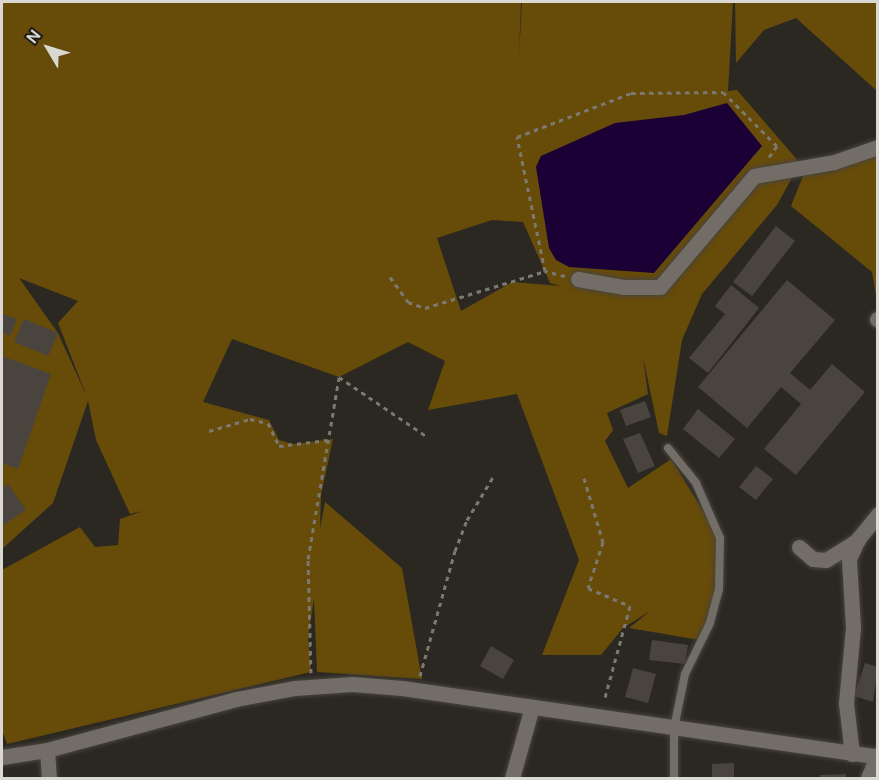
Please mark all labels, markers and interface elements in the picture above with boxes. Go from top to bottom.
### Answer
north arrow [18,18,78,78]
text: N [22,26,45,48]

